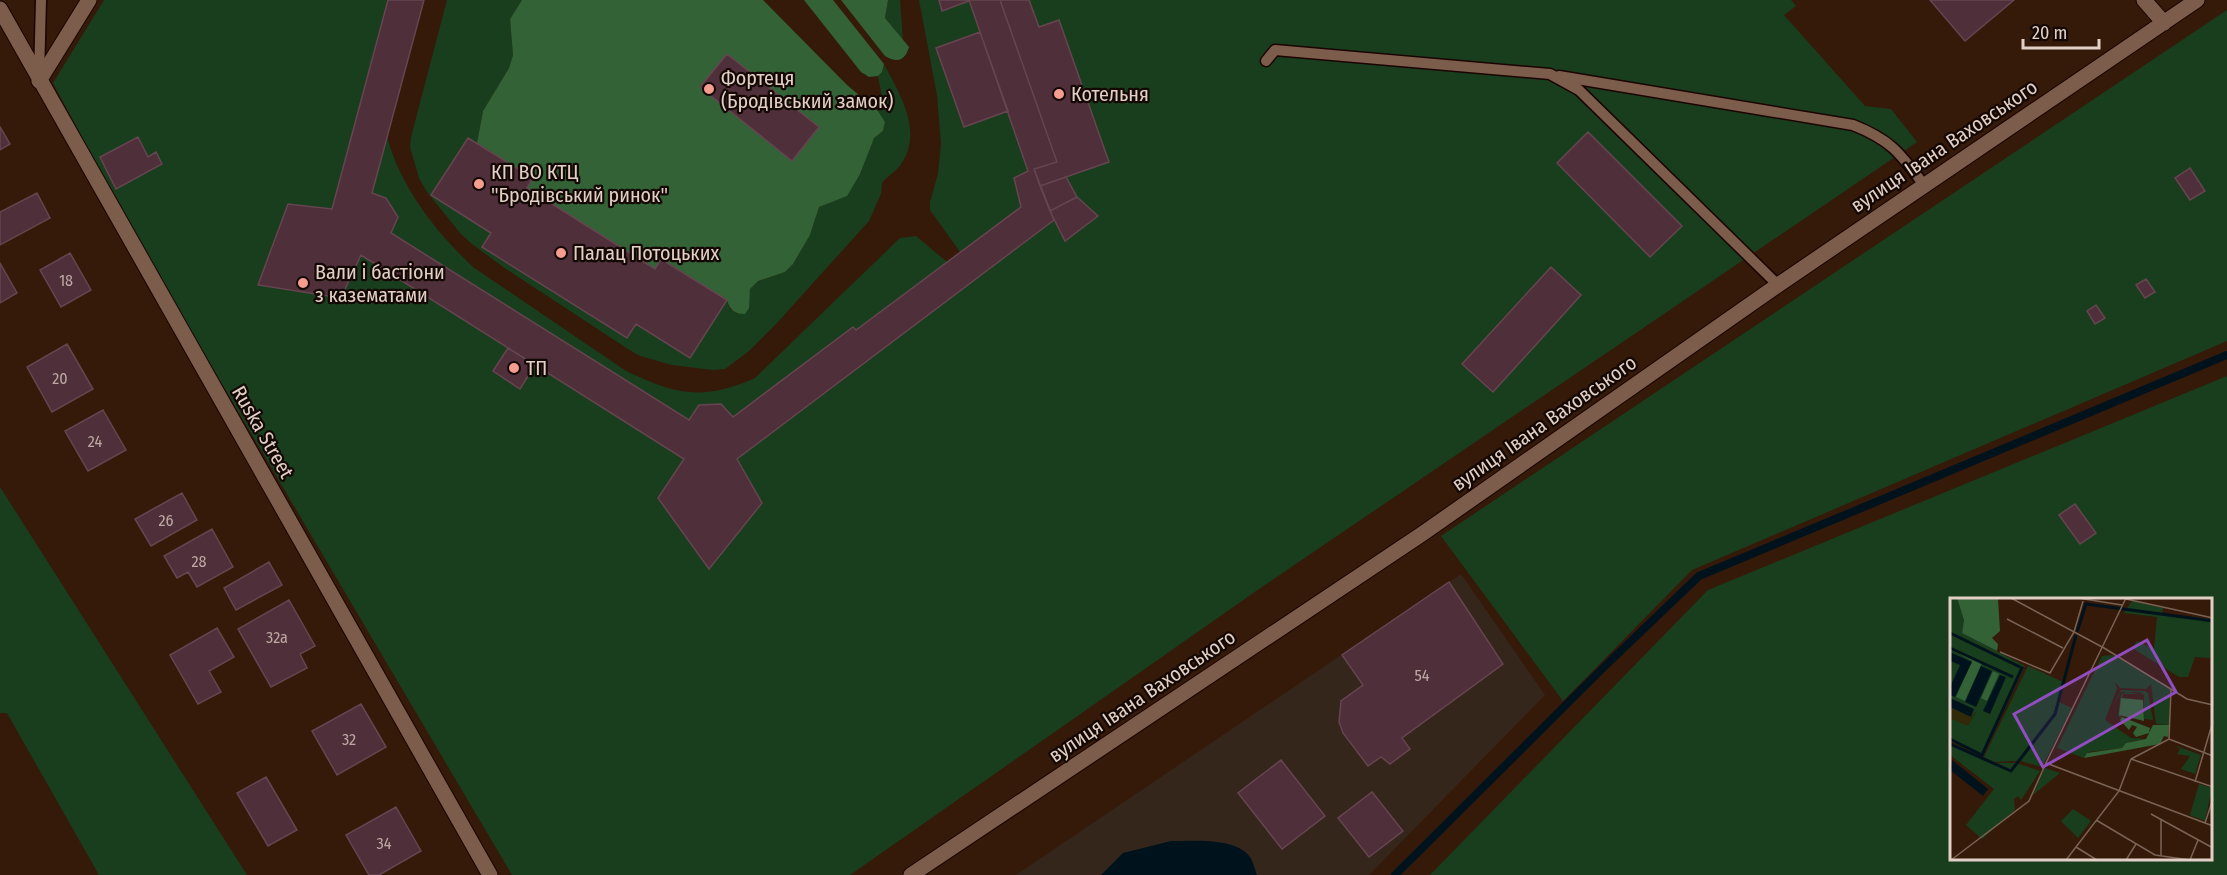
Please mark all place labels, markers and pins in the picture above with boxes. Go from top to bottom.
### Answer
place label: Фортеця (Бродівський замок) [721,66,893,113]
marker: Фортеця (Бродівський замок) [702,82,716,96]
place label: Котельня [1071,82,1149,106]
marker: Котельня [1052,87,1066,101]
place label: КП ВО КТЦ "Бродівський ринок" [491,160,668,207]
marker: КП ВО КТЦ "Бродівський ринок" [472,177,486,191]
place label: Палац Потоцьких [573,241,719,265]
marker: Палац Потоцьких [554,246,568,260]
place label: Вали і бастіони з казематами [315,260,445,307]
marker: Вали і бастіони з казематами [296,276,310,290]
place label: ТП [526,356,547,380]
marker: ТП [507,361,521,375]

